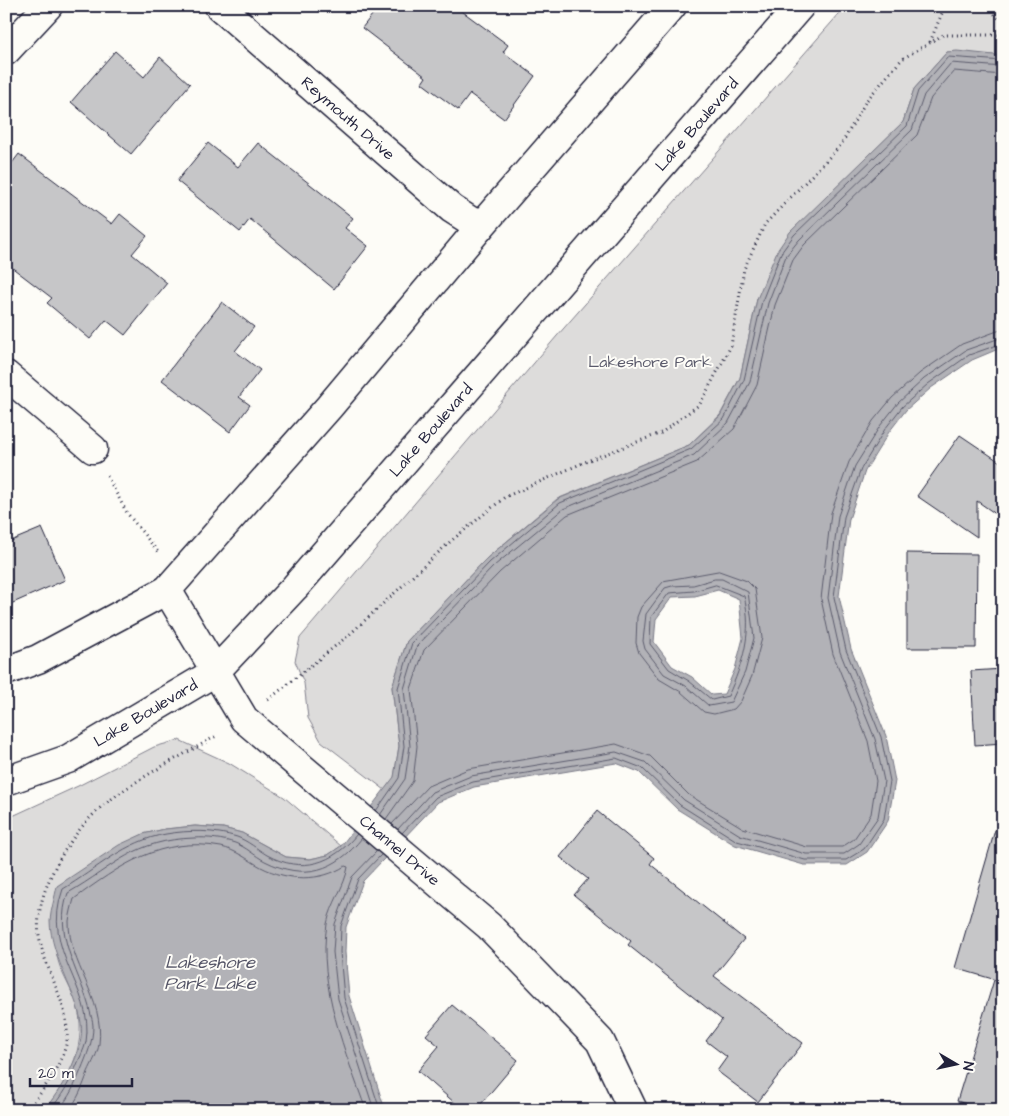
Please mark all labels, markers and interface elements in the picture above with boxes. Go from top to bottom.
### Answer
street label: Reymouth Drive [296,71,400,166]
street label: Lake Boulevard [650,73,744,176]
park label: Lakeshore Park [588,351,712,373]
street label: Lake Boulevard [384,379,478,482]
street label: Lake Boulevard [90,674,202,752]
street label: Channel Drive [355,810,445,891]
water label: Lakeshore Park Lake [164,950,257,996]
north arrow [932,1038,982,1088]
scale bar [30,1056,132,1088]
text: N [957,1060,978,1072]
text: 20 m [38,1063,74,1084]

